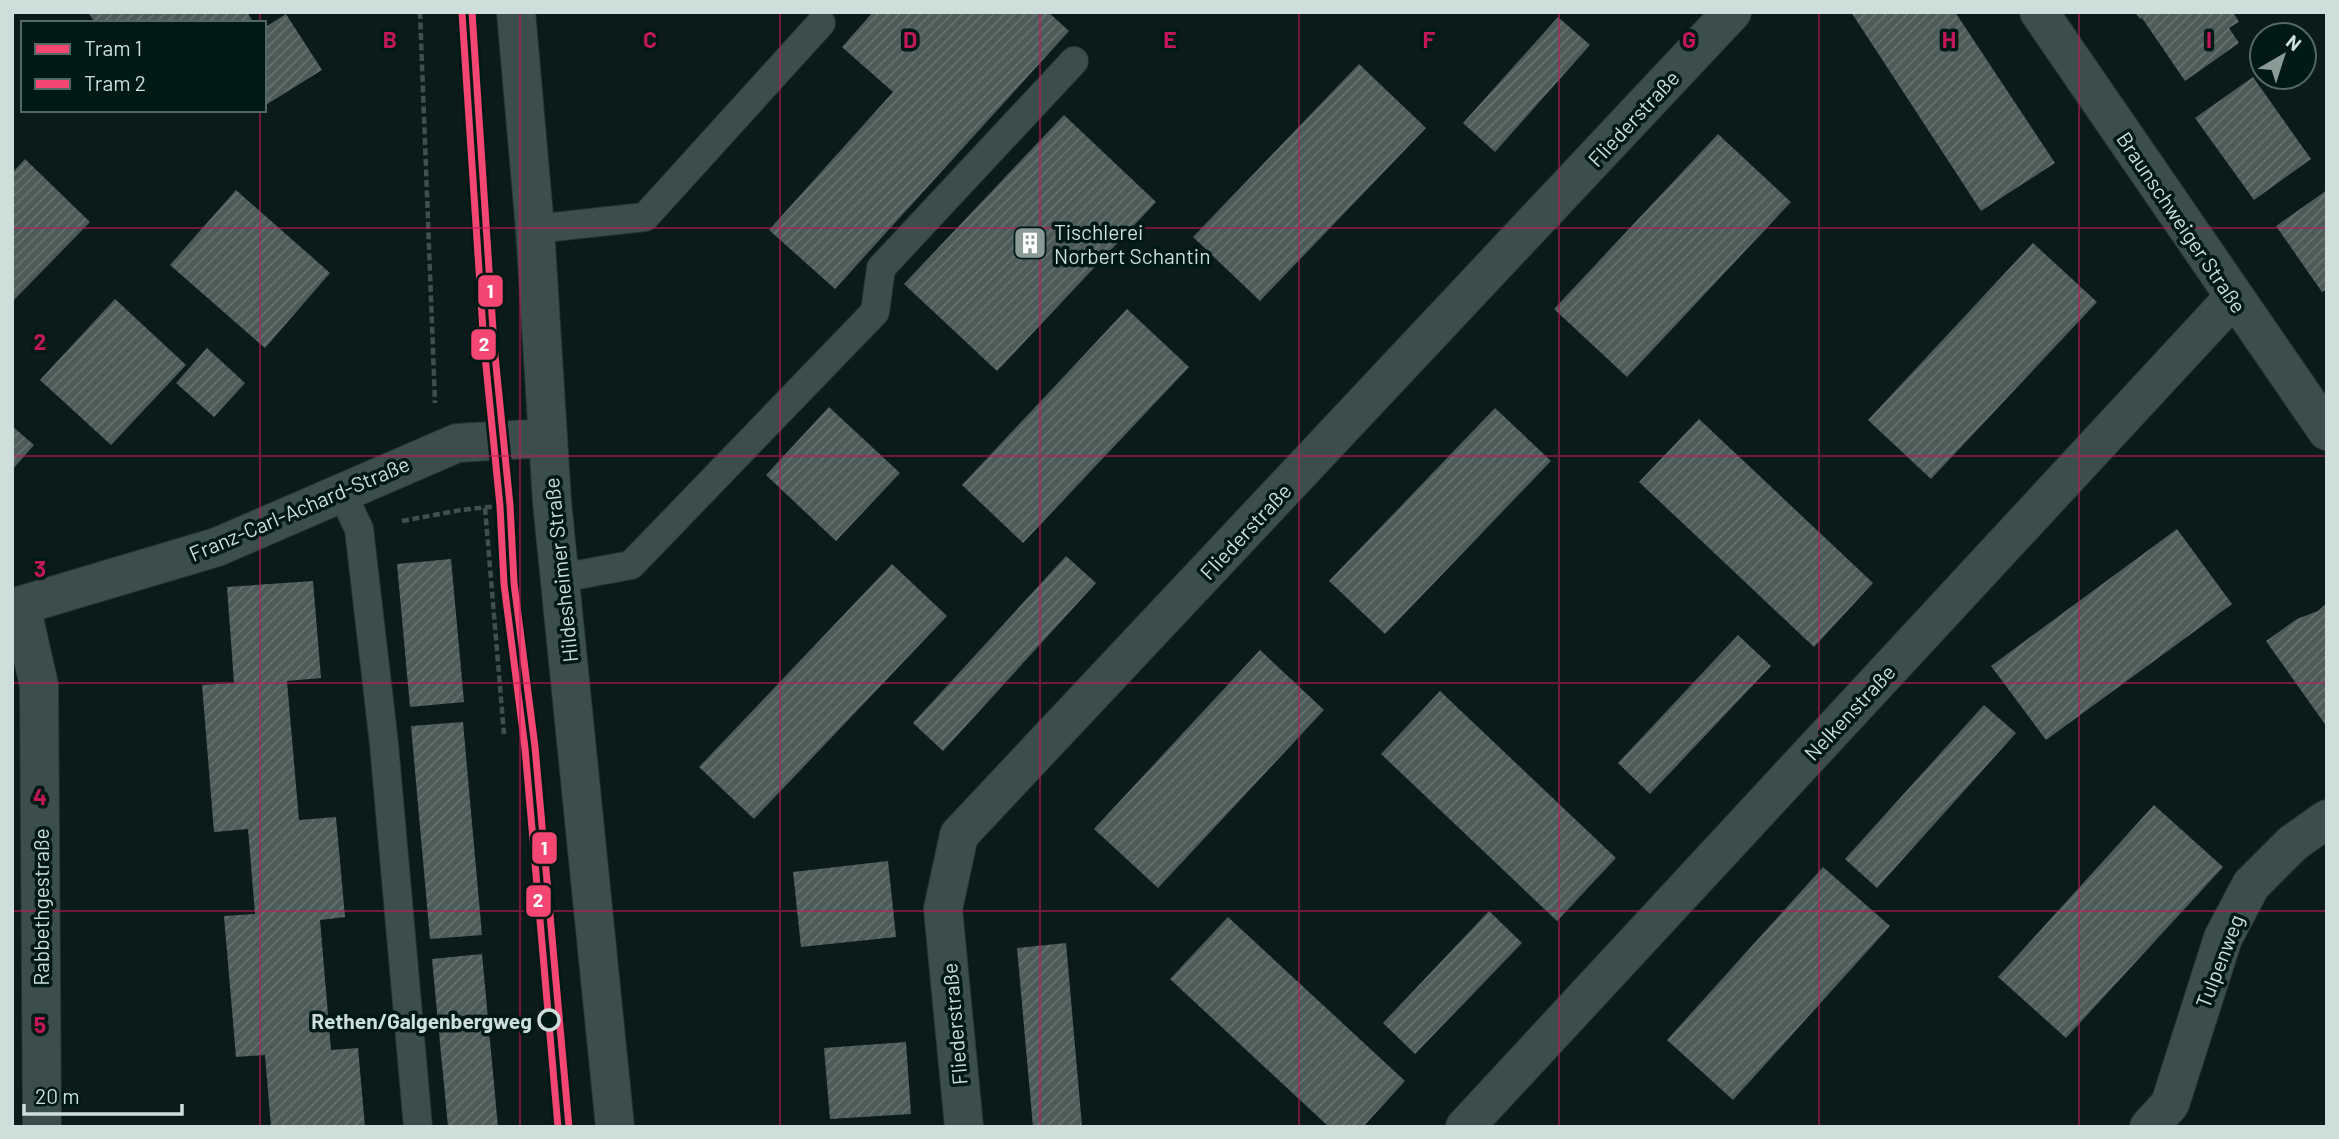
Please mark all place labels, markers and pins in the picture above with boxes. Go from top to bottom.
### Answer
place label: Tischlerei Norbert Schantin [1054,219,1210,268]
building icon: Tischlerei Norbert Schantin [1011,224,1049,262]
place label: Rethen/Galgenbergweg [311,1008,532,1033]
marker: Rethen/Galgenbergweg [538,1009,560,1031]

